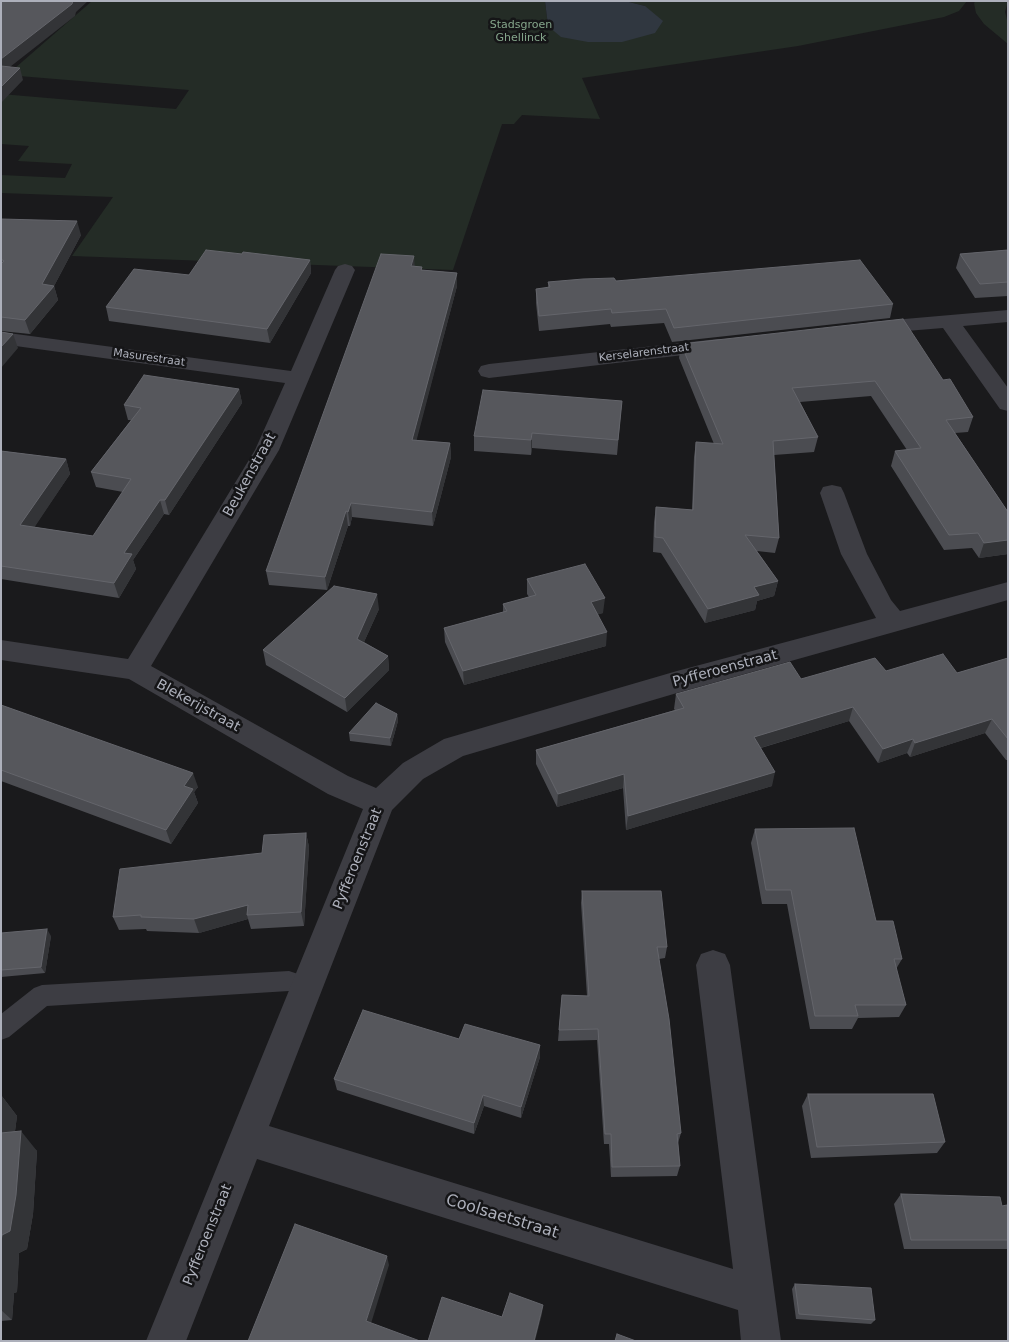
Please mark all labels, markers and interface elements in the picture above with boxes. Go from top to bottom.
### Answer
park label: Stadsgroen Ghellinck [490,18,552,44]
street label: Kerselarenstraat [598,341,690,365]
street label: Masurestraat [112,346,186,370]
street label: Beukenstraat [220,430,280,520]
street label: Pyfferoenstraat [671,647,779,691]
street label: Blekerijstraat [153,676,243,736]
street label: Pyfferoenstraat [330,806,386,912]
street label: Pyfferoenstraat [180,1182,236,1288]
street label: Coolsaetstraat [443,1191,561,1243]

